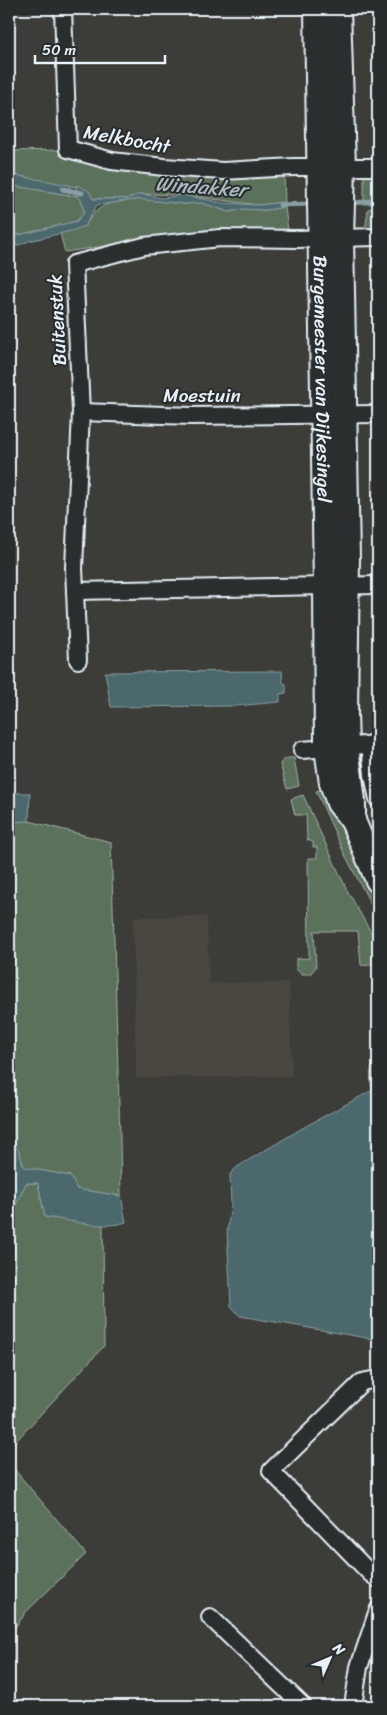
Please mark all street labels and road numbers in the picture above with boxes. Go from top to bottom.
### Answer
street label: Melkbocht [81,115,174,163]
street label: Burgemeester van Dijkesingel [304,255,341,503]
street label: Buitenstuk [38,273,76,367]
street label: Moestuin [163,379,241,412]

